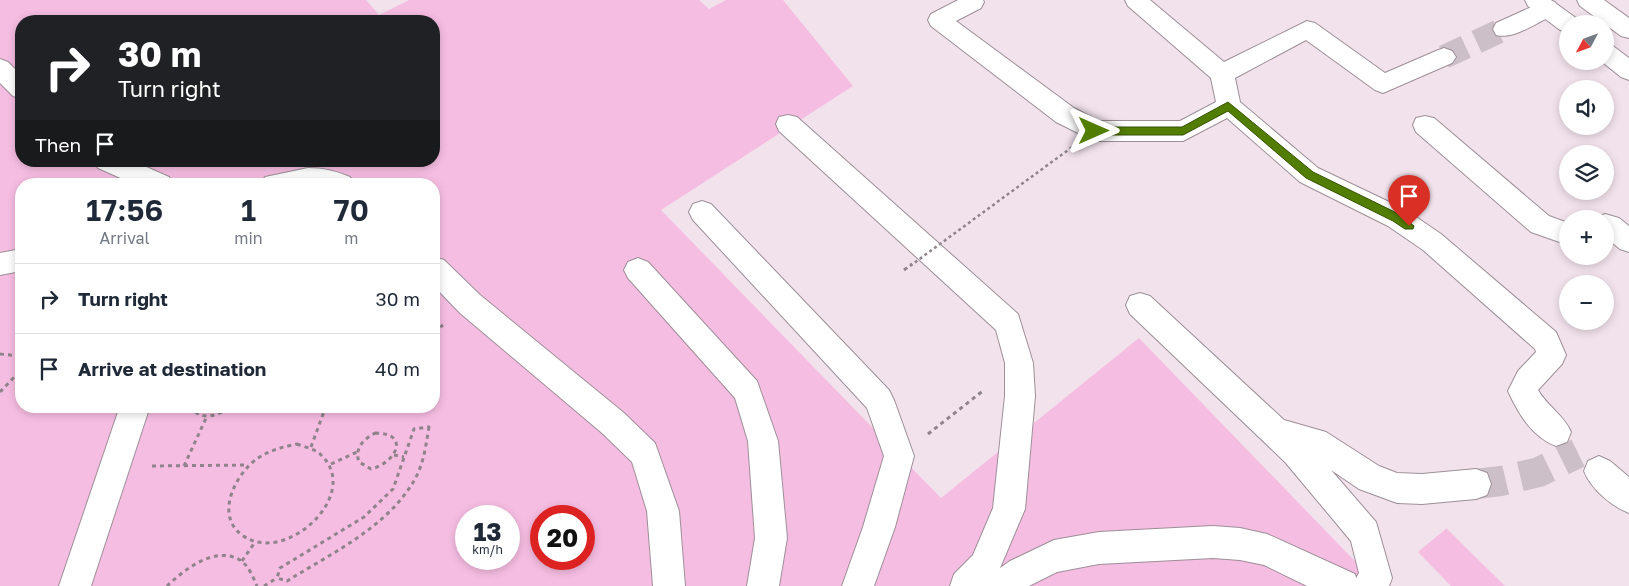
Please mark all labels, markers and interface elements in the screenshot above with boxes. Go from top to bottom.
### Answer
north arrow [1559,15,1614,70]
map controls [1559,15,1614,330]
text: 30 m [118,33,201,75]
icon: right [35,35,100,100]
text: Turn right [118,75,221,102]
button: sound [1559,80,1614,135]
position arrow [1067,104,1119,156]
icon: arrive [91,130,119,158]
text: Then [35,133,81,156]
button: layers [1559,145,1614,200]
pin [1388,175,1430,226]
icon: arrive [1395,182,1423,210]
text: 17:56 [86,192,163,228]
text: 1 [241,192,256,228]
text: 70 [334,192,369,228]
button: + [1559,210,1614,265]
text: Arrival [100,228,150,248]
text: min [234,228,263,248]
text: m [344,228,358,248]
button: − [1559,275,1614,330]
icon: right [35,285,63,313]
text: Turn right [78,287,168,310]
text: 30 m [376,287,420,310]
icon: arrive [35,355,63,383]
text: Arrive at destination [78,357,266,380]
text: 40 m [375,357,420,380]
speed limit sign: 20 [530,505,595,570]
text: 13 [473,516,502,547]
text: km/h [472,542,503,557]

